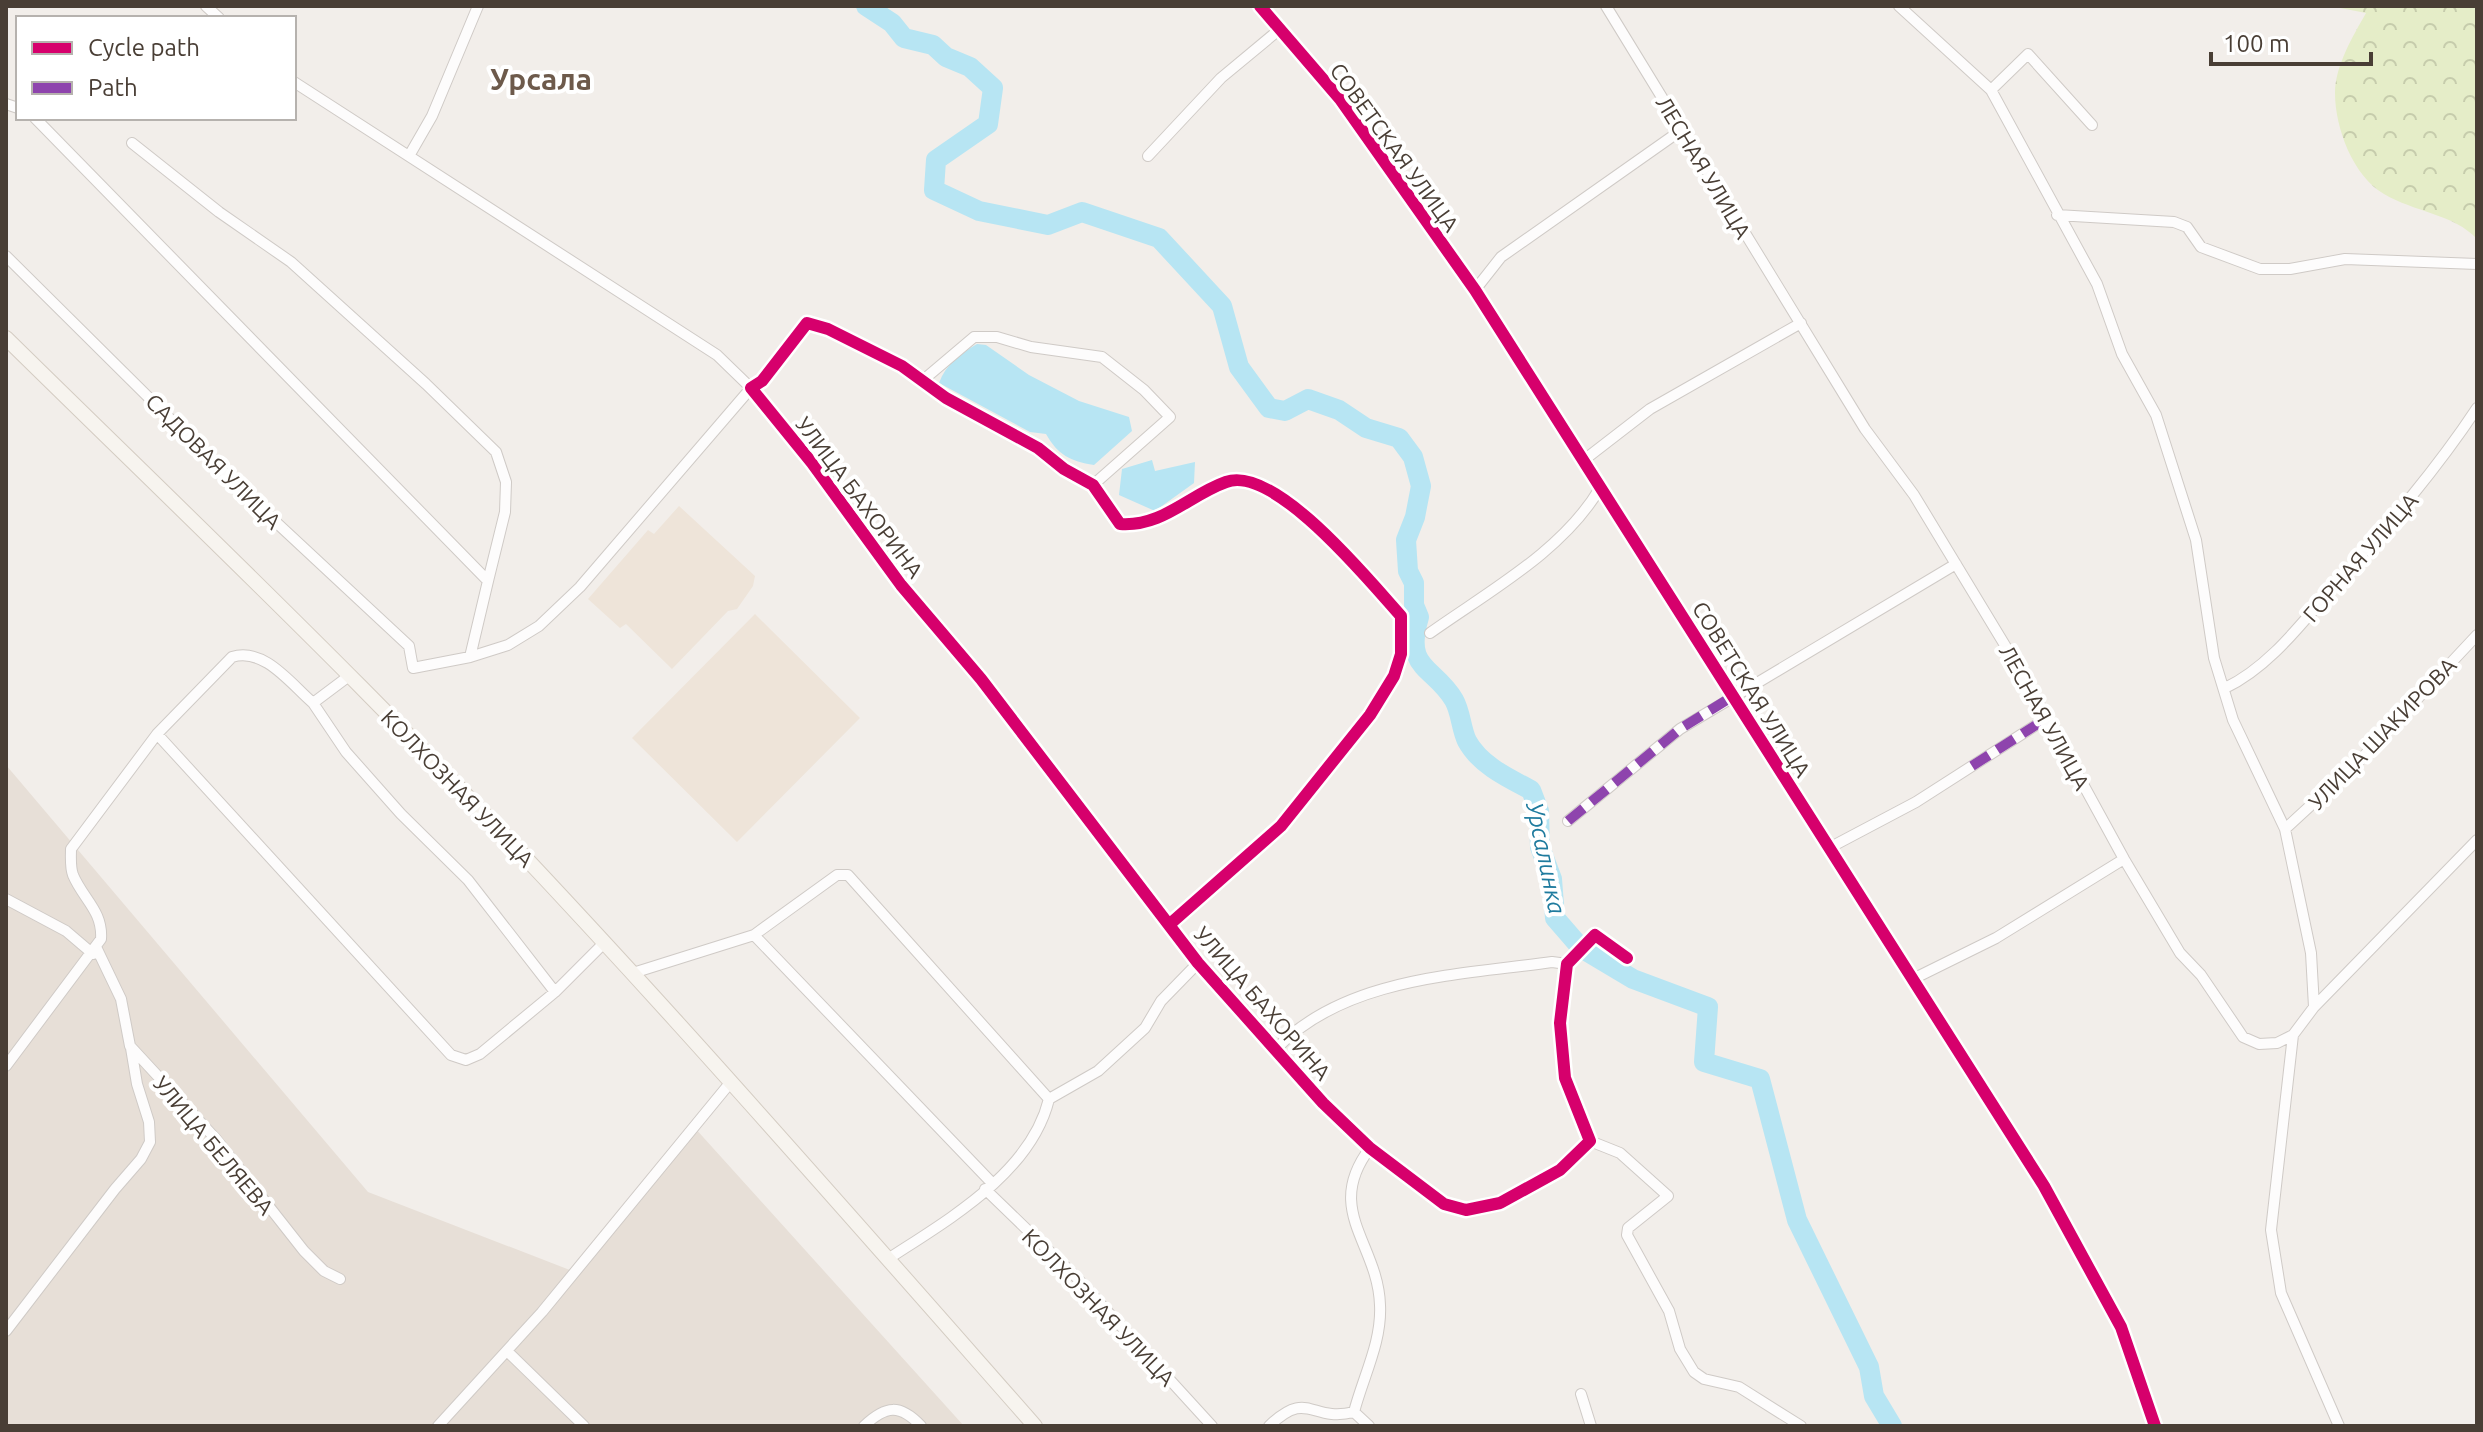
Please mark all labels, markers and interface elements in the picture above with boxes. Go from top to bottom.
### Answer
legend [16,16,296,120]
scale bar [2211,16,2371,66]
text: 100 m [2223,30,2290,57]
text: Cycle path [88,34,200,61]
street label: СОВЕТСКАЯ УЛИЦА [1326,58,1465,237]
district label: Урсала [490,62,592,96]
text: Path [88,74,138,101]
street label: ЛЕСНАЯ УЛИЦА [1652,91,1757,243]
street label: САДОВАЯ УЛИЦА [141,388,287,534]
street label: УЛИЦА БАХОРИНА [791,412,929,583]
street label: ГОРНАЯ УЛИЦА [2297,487,2423,626]
street label: СОВЕТСКАЯ УЛИЦА [1688,597,1816,782]
street label: ЛЕСНАЯ УЛИЦА [1995,640,2096,794]
street label: УЛИЦА ШАКИРОВА [2303,652,2461,814]
street label: КОЛХОЗНАЯ УЛИЦА [377,704,540,872]
water label: Урсалинка [1521,799,1571,916]
street label: УЛИЦА БАХОРИНА [1190,921,1337,1085]
street label: УЛИЦА БЕЛЯЕВА [149,1071,280,1220]
street label: КОЛХОЗНАЯ УЛИЦА [1018,1223,1181,1391]

